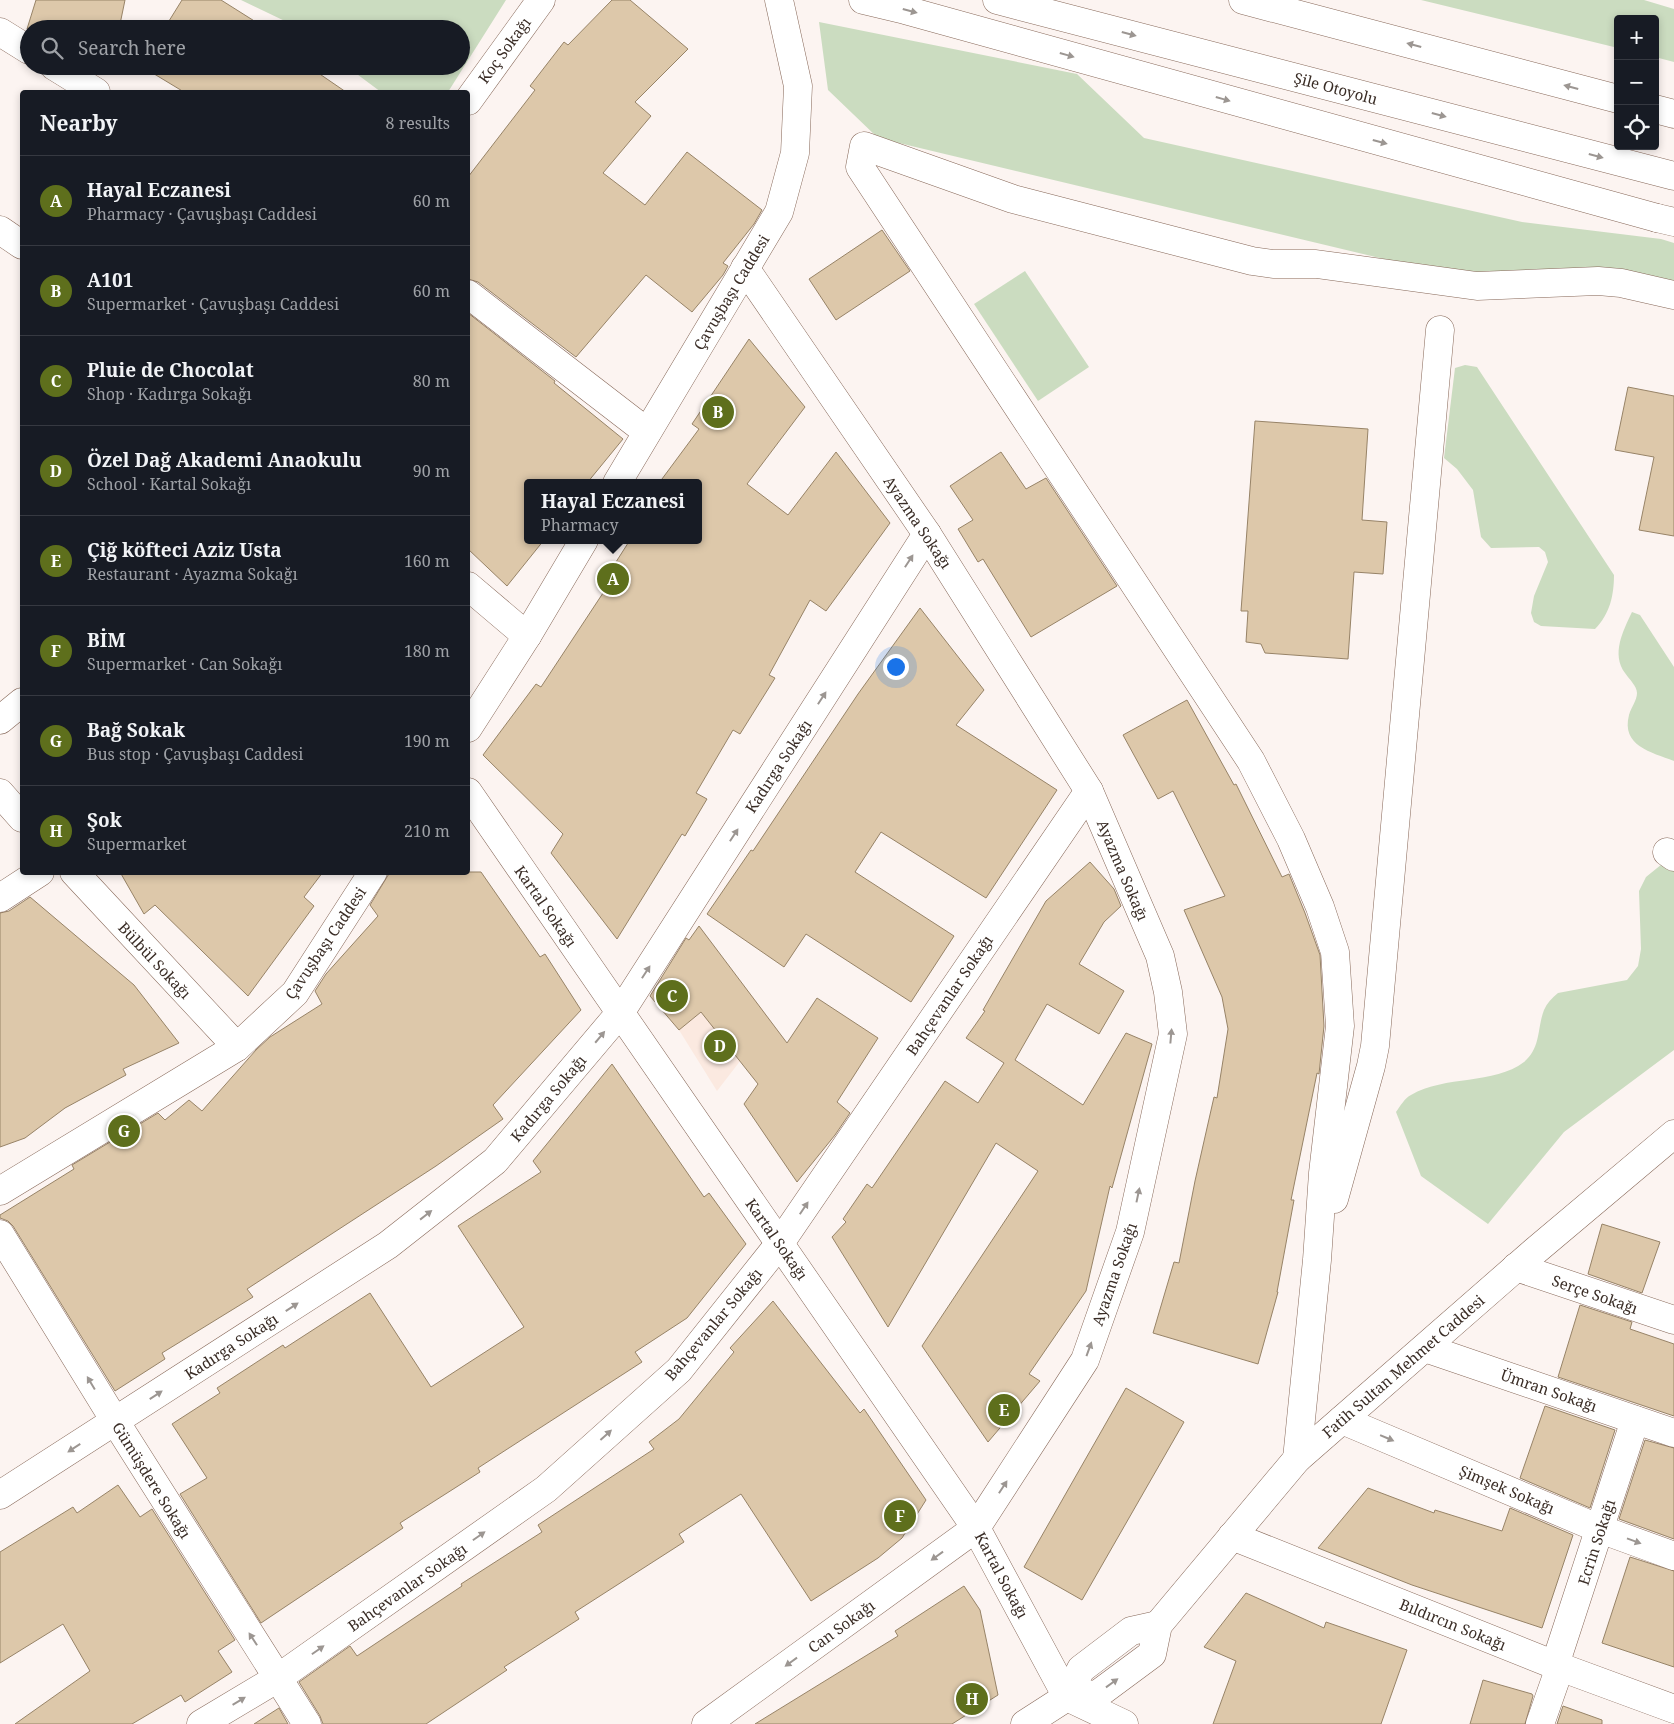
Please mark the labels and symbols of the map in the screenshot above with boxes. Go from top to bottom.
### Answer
one-way arrow [903,8,918,16]
street label: Koç Sokağı [473,13,535,87]
one-way arrow [1121,30,1136,38]
one-way arrow [1406,41,1421,49]
one-way arrow [1059,51,1074,59]
street label: Şile Otoyolu [1292,67,1380,109]
one-way arrow [1563,82,1578,90]
one-way arrow [1216,95,1231,103]
one-way arrow [1431,111,1446,119]
one-way arrow [1372,138,1388,146]
one-way arrow [1588,152,1603,160]
street label: Çavuşbaşı Caddesi [689,230,774,353]
pin: B [702,393,734,431]
street label: Ayazma Sokağı [880,472,957,572]
one-way arrow [905,555,914,568]
pin: A [597,560,629,598]
your location [883,654,909,680]
one-way arrow [817,691,826,705]
street label: Kadırga Sokağı [740,715,816,816]
street label: Ayazma Sokağı [1093,816,1153,924]
one-way arrow [729,828,739,842]
street label: Kartal Sokağı [511,861,582,951]
street label: Çavuşbaşı Caddesi [280,883,370,1003]
street label: Bülbül Sokağı [114,917,196,1003]
street label: Bahçevanlar Sokağı [901,931,997,1059]
one-way arrow [642,965,651,978]
pin: C [656,977,688,1015]
pin: D [704,1027,736,1065]
one-way arrow [1168,1027,1176,1043]
one-way arrow [594,1030,605,1043]
street label: Kadırga Sokağı [506,1050,590,1146]
pin: G [108,1112,140,1150]
one-way arrow [1134,1187,1142,1202]
street label: Kartal Sokağı [742,1194,813,1284]
one-way arrow [799,1201,809,1215]
one-way arrow [419,1210,432,1221]
street label: Ayazma Sokağı [1087,1220,1141,1328]
street label: Bahçevanlar Sokağı [660,1263,766,1384]
street label: Serçe Sokağı [1549,1270,1641,1318]
street label: Fatih Sultan Mehmet Caddesi [1318,1290,1488,1442]
one-way arrow [286,1302,299,1312]
street label: Kadırga Sokağı [181,1308,282,1384]
one-way arrow [1085,1341,1093,1356]
street label: Ümran Sokağı [1498,1364,1600,1416]
one-way arrow [87,1376,96,1389]
one-way arrow [149,1390,162,1400]
pin: E [988,1391,1020,1429]
street label: Gümüşdere Sokağı [108,1418,196,1542]
one-way arrow [599,1429,611,1441]
one-way arrow [1380,1435,1394,1443]
one-way arrow [67,1443,80,1452]
street label: Şimşek Sokağı [1456,1460,1558,1518]
one-way arrow [998,1480,1007,1493]
street label: Ecrin Sokağı [1573,1496,1619,1587]
pin: F [884,1497,916,1535]
street label: Kartal Sokağı [971,1528,1033,1622]
one-way arrow [472,1531,486,1541]
one-way arrow [1627,1537,1642,1545]
street label: Bahçevanlar Sokağı [344,1538,471,1636]
one-way arrow [930,1551,944,1561]
street label: Bıldırcın Sokağı [1397,1594,1509,1655]
street label: Can Sokağı [804,1595,879,1657]
one-way arrow [248,1632,257,1645]
one-way arrow [311,1645,325,1655]
one-way arrow [784,1657,798,1667]
one-way arrow [1106,1678,1119,1688]
pin: H [956,1680,988,1718]
one-way arrow [232,1697,247,1705]

